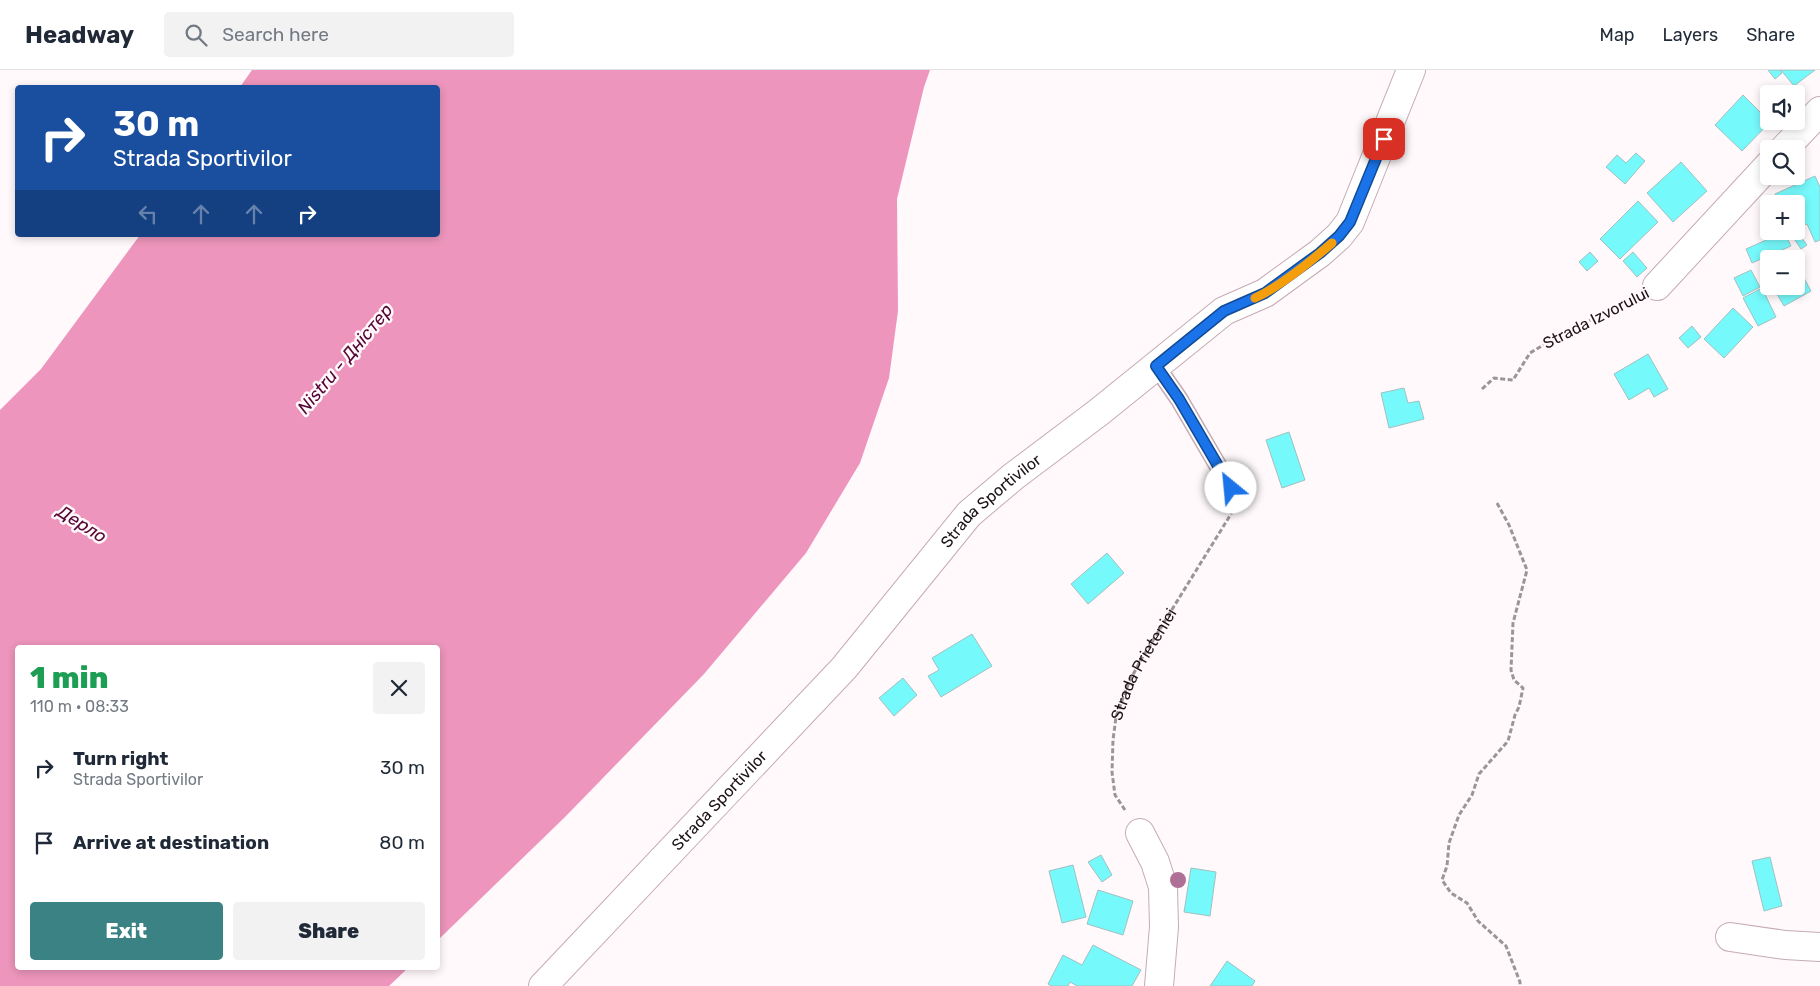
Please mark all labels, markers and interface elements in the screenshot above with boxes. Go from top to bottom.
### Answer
search box [164,12,514,57]
text: Headway [25,21,134,49]
icon: search [182,21,210,49]
text: Search here [222,23,329,46]
text: Map [1600,24,1635,46]
text: Layers [1663,24,1718,46]
text: Share [1746,24,1795,46]
map controls [1760,85,1805,295]
button: sound [1760,85,1805,130]
text: 30 m [113,103,199,145]
icon: right [30,105,95,170]
pin [1363,118,1405,160]
icon: arrive [1370,125,1398,153]
button: search [1760,140,1805,185]
text: Strada Sportivilor [113,145,292,172]
button: + [1760,195,1805,240]
icon: left [134,200,162,228]
icon: ahead [187,200,215,228]
icon: ahead [240,200,268,228]
icon: right [293,200,321,228]
button: − [1760,250,1805,295]
street label: Strada Izvorului [1540,283,1652,353]
water label: Nistru - Дністер [293,299,397,418]
street label: Strada Sportivilor [936,450,1044,551]
position arrow [1204,461,1256,513]
water label: Дерло [51,499,111,548]
street label: Strada Prieteniei [1106,605,1180,723]
text: 1 min [30,660,108,696]
button: close [373,662,425,714]
text: 110 m · 08:33 [30,697,129,716]
street label: Strada Sportivilor [667,746,771,854]
text: Turn right [73,747,168,770]
icon: right [30,754,58,782]
text: 30 m [380,756,425,779]
text: Strada Sportivilor [73,770,203,789]
icon: arrive [30,829,58,857]
text: Arrive at destination [73,831,269,854]
text: 80 m [379,831,425,854]
button: Exit [30,902,223,960]
button: Share [233,902,425,960]

